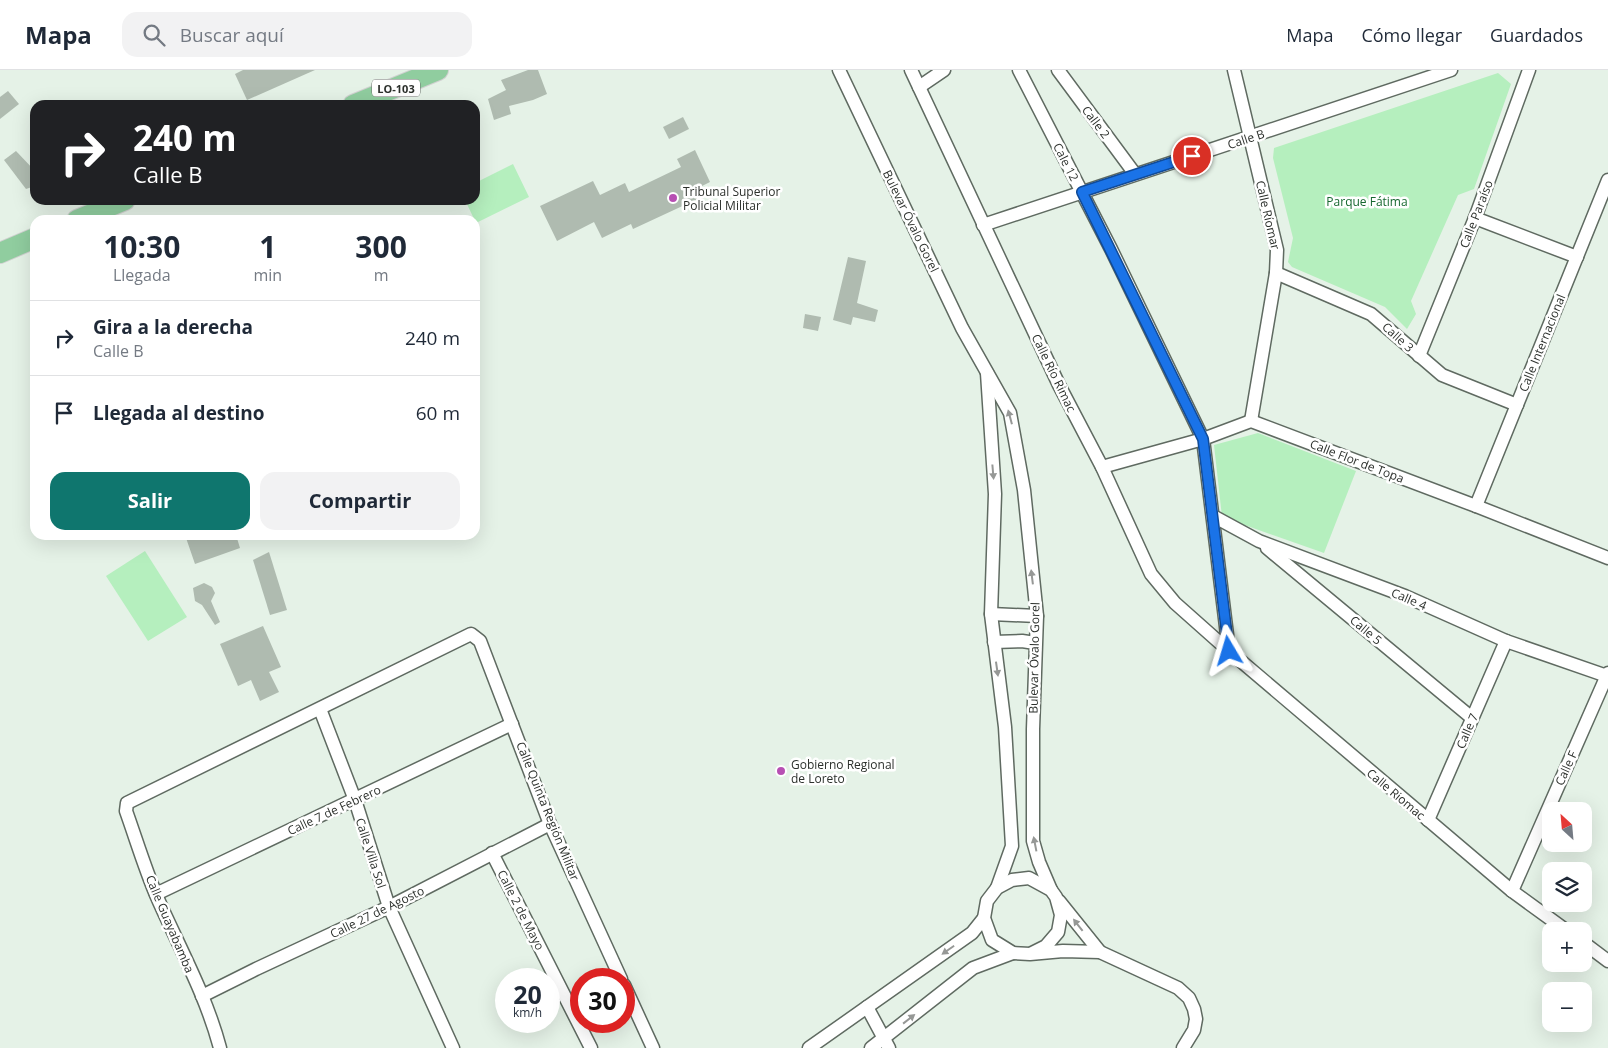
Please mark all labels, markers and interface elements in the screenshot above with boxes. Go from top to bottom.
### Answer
search box [122,12,472,57]
text: Mapa [25,18,92,51]
icon: search [140,21,168,49]
text: Buscar aquí [180,22,284,48]
text: Mapa [1286,23,1333,47]
text: Cómo llegar [1361,23,1462,47]
text: Guardados [1490,23,1583,47]
road number: LO-103 [372,80,420,97]
street label: Calle 2 [1078,102,1114,142]
text: 240 m [133,114,237,161]
icon: right [50,120,115,185]
street label: Calle B [1225,125,1267,153]
pin [1171,135,1213,177]
street label: Cale 12 [1049,140,1083,184]
icon: arrive [1178,142,1206,170]
text: Calle B [133,159,202,189]
street label: Bulevar Óvalo Gorel [879,167,943,275]
street label: Calle Paraíso [1455,178,1497,250]
street label: Calle Ríomar [1252,179,1284,251]
place label: Tribunal Superior Policial Militar [683,183,781,214]
marker: Tribunal Superior Policial Militar [667,192,679,204]
park label: Parque Fátima [1326,193,1408,210]
text: 10:30 [103,226,180,267]
text: 1 [259,226,276,267]
text: 300 [355,226,407,267]
text: Llegada [113,264,171,286]
text: min [254,264,282,286]
text: m [374,264,389,286]
street label: Calle Internacional [1515,292,1569,394]
text: Gira a la derecha [93,314,253,340]
street label: Calle 3 [1379,318,1418,356]
icon: right [50,324,78,352]
text: 240 m [405,325,460,351]
street label: Calle Río Rimac [1028,331,1080,415]
text: Calle B [93,340,144,362]
icon: arrive [50,399,78,427]
text: Llegada al destino [93,400,265,426]
text: 60 m [416,400,460,426]
one-way arrow [1005,409,1013,424]
street label: Calle Flor de Topa [1307,435,1407,487]
one-way arrow [989,464,997,480]
button: Salir [50,472,250,530]
button: Compartir [260,472,460,530]
one-way arrow [1028,569,1036,585]
street label: Calle 4 [1389,584,1429,614]
street label: Bulevar Óvalo Gorel [1025,602,1043,714]
street label: Calle 5 [1346,612,1386,648]
position arrow [1202,624,1254,676]
one-way arrow [994,661,1002,677]
street label: Calle 7 [1452,711,1482,751]
street label: Calle Quinta Región Militar [512,739,584,883]
street label: Calle F [1551,748,1581,788]
place label: Gobierno Regional de Loreto [791,756,895,787]
marker: Gobierno Regional de Loreto [775,765,787,777]
street label: Calle Riomac [1363,765,1429,824]
street label: Calle 7 de Febrero [284,781,384,839]
north arrow [1542,802,1592,852]
map controls [1542,802,1592,1032]
street label: Calle Villa Sol [352,816,390,890]
one-way arrow [1030,836,1038,852]
button: layers [1542,862,1592,912]
street label: Calle 2 de Mayo [493,867,549,953]
street label: Calle Guayabamba [142,872,198,976]
street label: Calle 27 de Agosto [327,882,427,942]
one-way arrow [1072,919,1083,932]
button: + [1542,922,1592,972]
one-way arrow [941,945,955,955]
speed limit sign: 30 [570,968,635,1033]
text: 20 [513,977,542,1011]
button: − [1542,982,1592,1032]
text: km/h [513,1004,542,1021]
one-way arrow [903,1013,916,1024]

